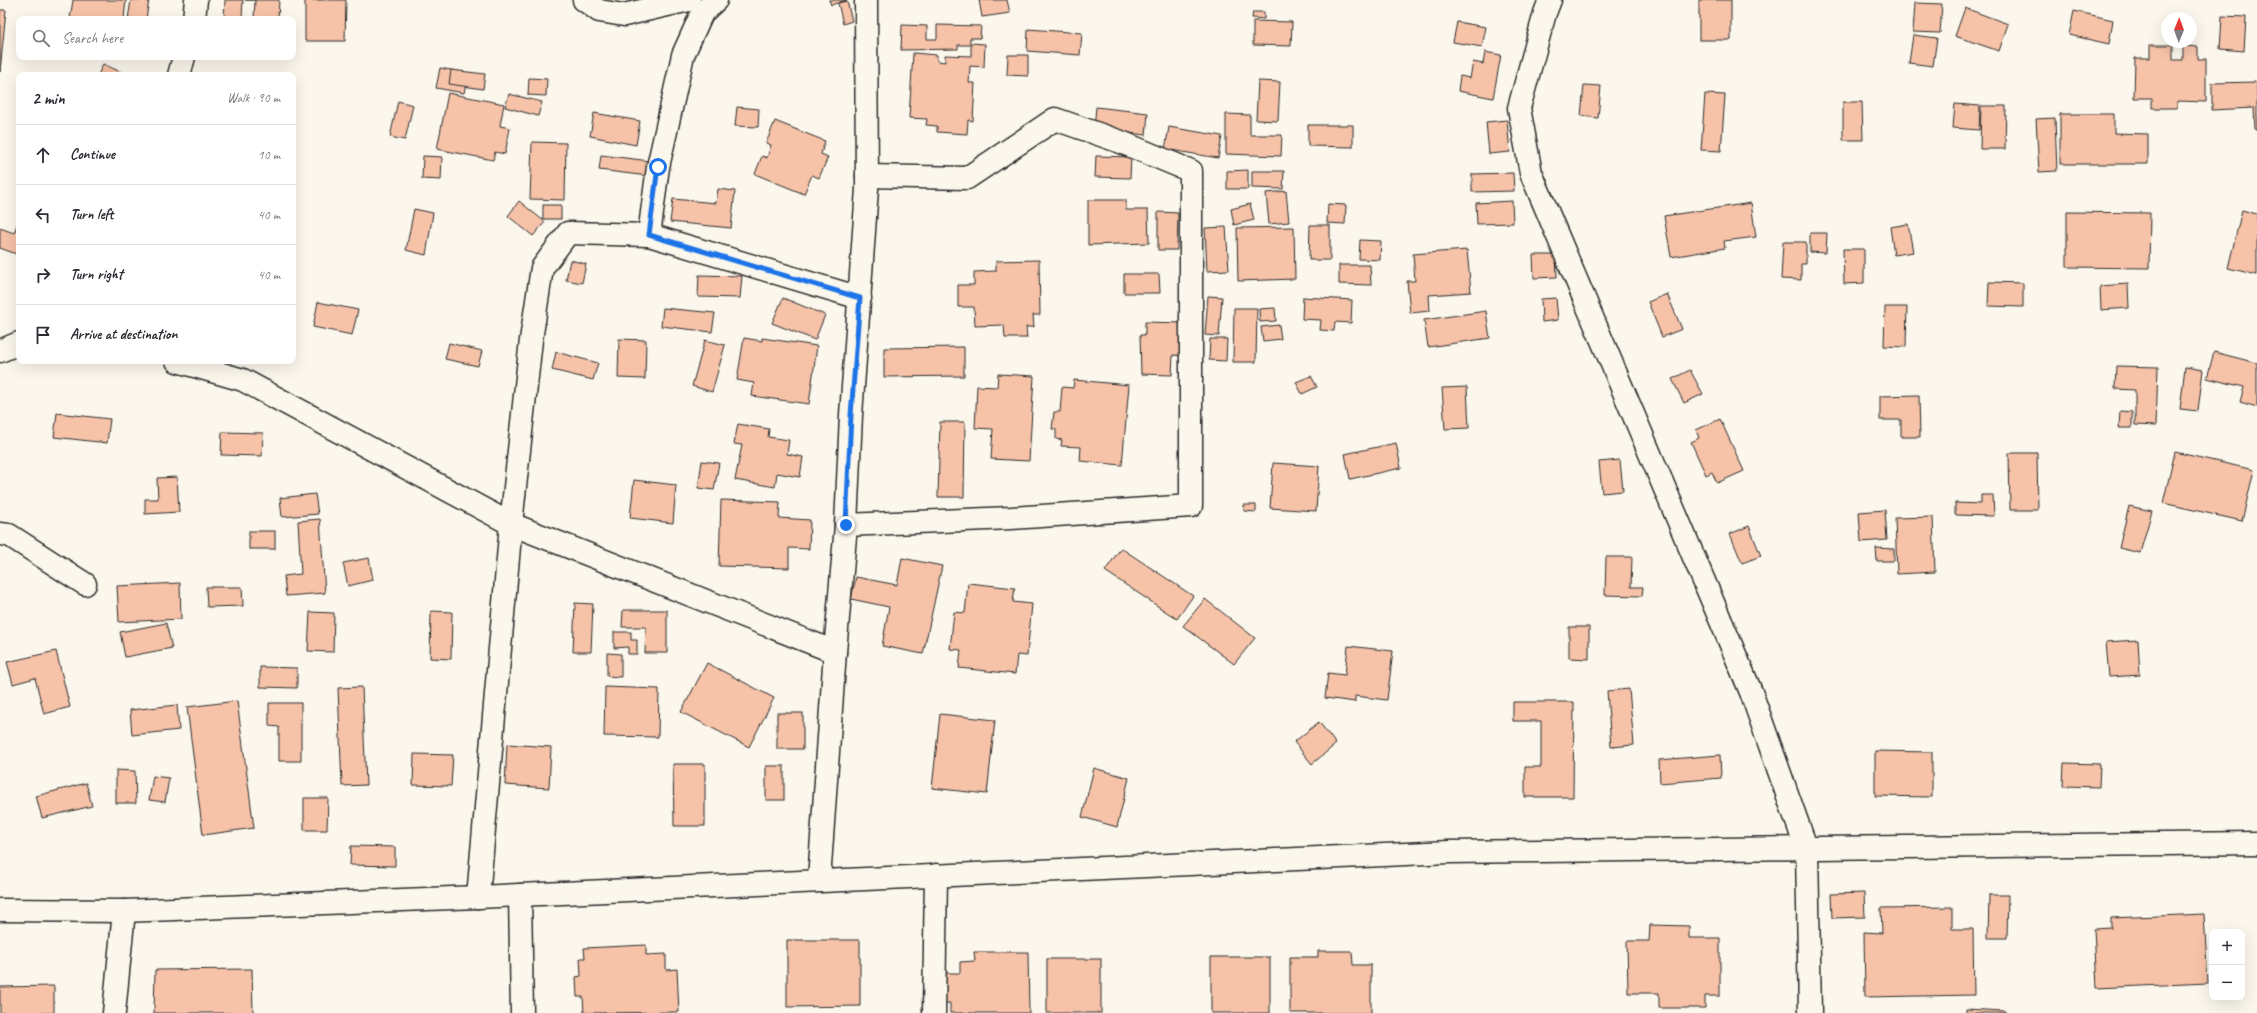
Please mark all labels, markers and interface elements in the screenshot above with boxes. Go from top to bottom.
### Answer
north arrow [2161,12,2197,48]
search box [16,16,296,60]
icon: search [30,27,52,49]
text: Search here [62,29,123,48]
text: 2 min [32,88,65,109]
text: Walk · 90 m [227,90,280,106]
icon: ahead [32,144,54,166]
text: Continue [70,145,115,164]
text: 10 m [258,147,280,163]
route start [649,158,667,176]
icon: left [32,204,54,226]
text: Turn left [70,205,113,224]
text: 40 m [258,207,280,223]
icon: right [32,264,54,286]
text: Turn right [70,265,123,284]
text: 40 m [258,267,280,283]
icon: arrive [32,324,54,346]
text: Arrive at destination [70,325,177,344]
route end [837,516,855,534]
map controls [2209,929,2245,1001]
button: + [2209,929,2245,965]
button: − [2209,965,2245,1001]

